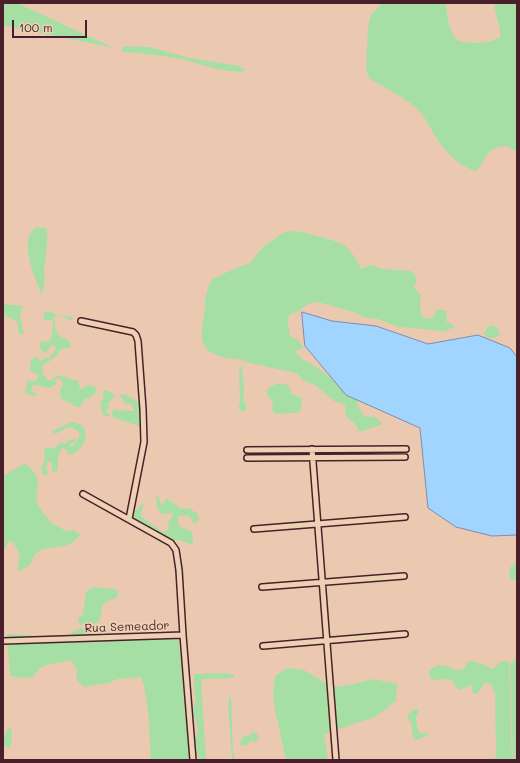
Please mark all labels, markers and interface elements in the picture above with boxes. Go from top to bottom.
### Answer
scale bar [14,12,89,38]
text: 100 m [19,19,53,35]
street label: Rua Semeador [84,618,170,636]

